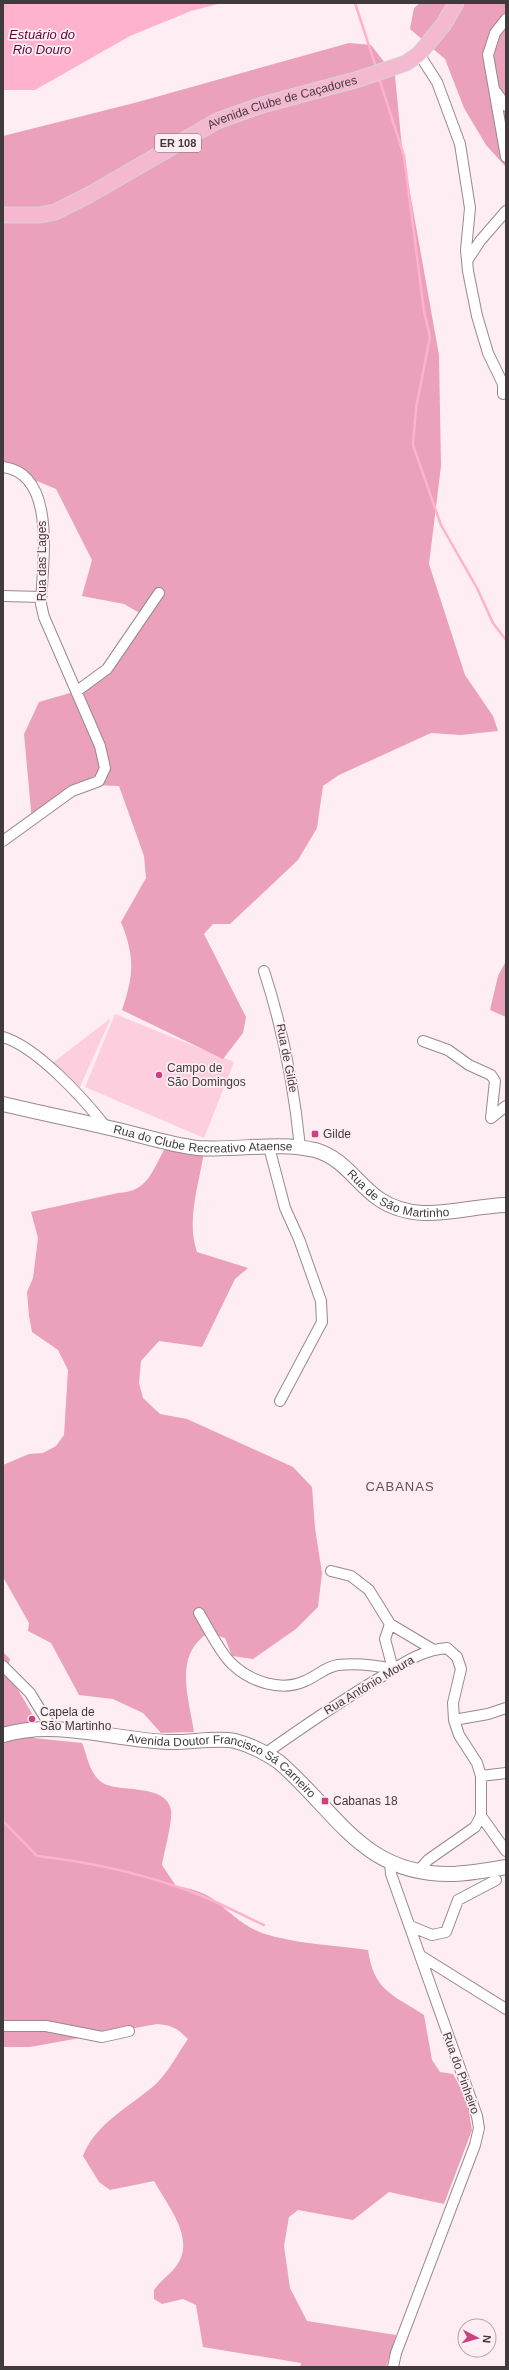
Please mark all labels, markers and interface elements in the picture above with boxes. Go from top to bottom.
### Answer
water label: Estuário do Rio Douro [9,27,75,57]
street label: Avenida Clube de Caçadores [205,73,359,132]
road number: ER 108 [155,134,201,152]
street label: Rua das Lages [35,521,49,601]
street label: Rua de Gilde [273,1022,301,1094]
place label: Campo de São Domingos [167,1061,246,1089]
marker: Campo de São Domingos [154,1070,164,1080]
street label: Rua do Clube Recreativo Ataense [112,1122,293,1156]
place label: Gilde [323,1127,351,1141]
marker: Gilde [310,1129,320,1139]
street label: Rua de São Martinho [344,1167,450,1220]
district label: CABANAS [365,1479,435,1494]
street label: Rua António Moura [321,1652,417,1717]
place label: Capela de São Martinho [40,1705,112,1733]
marker: Capela de São Martinho [27,1714,37,1724]
street label: Avenida Doutor Francisco Sá Carneiro [126,1731,319,1801]
place label: Cabanas 18 [333,1794,398,1808]
marker: Cabanas 18 [320,1796,330,1806]
street label: Rua do Pinheiro [440,2030,482,2116]
north arrow [457,2318,497,2358]
text: N [481,2334,493,2344]

